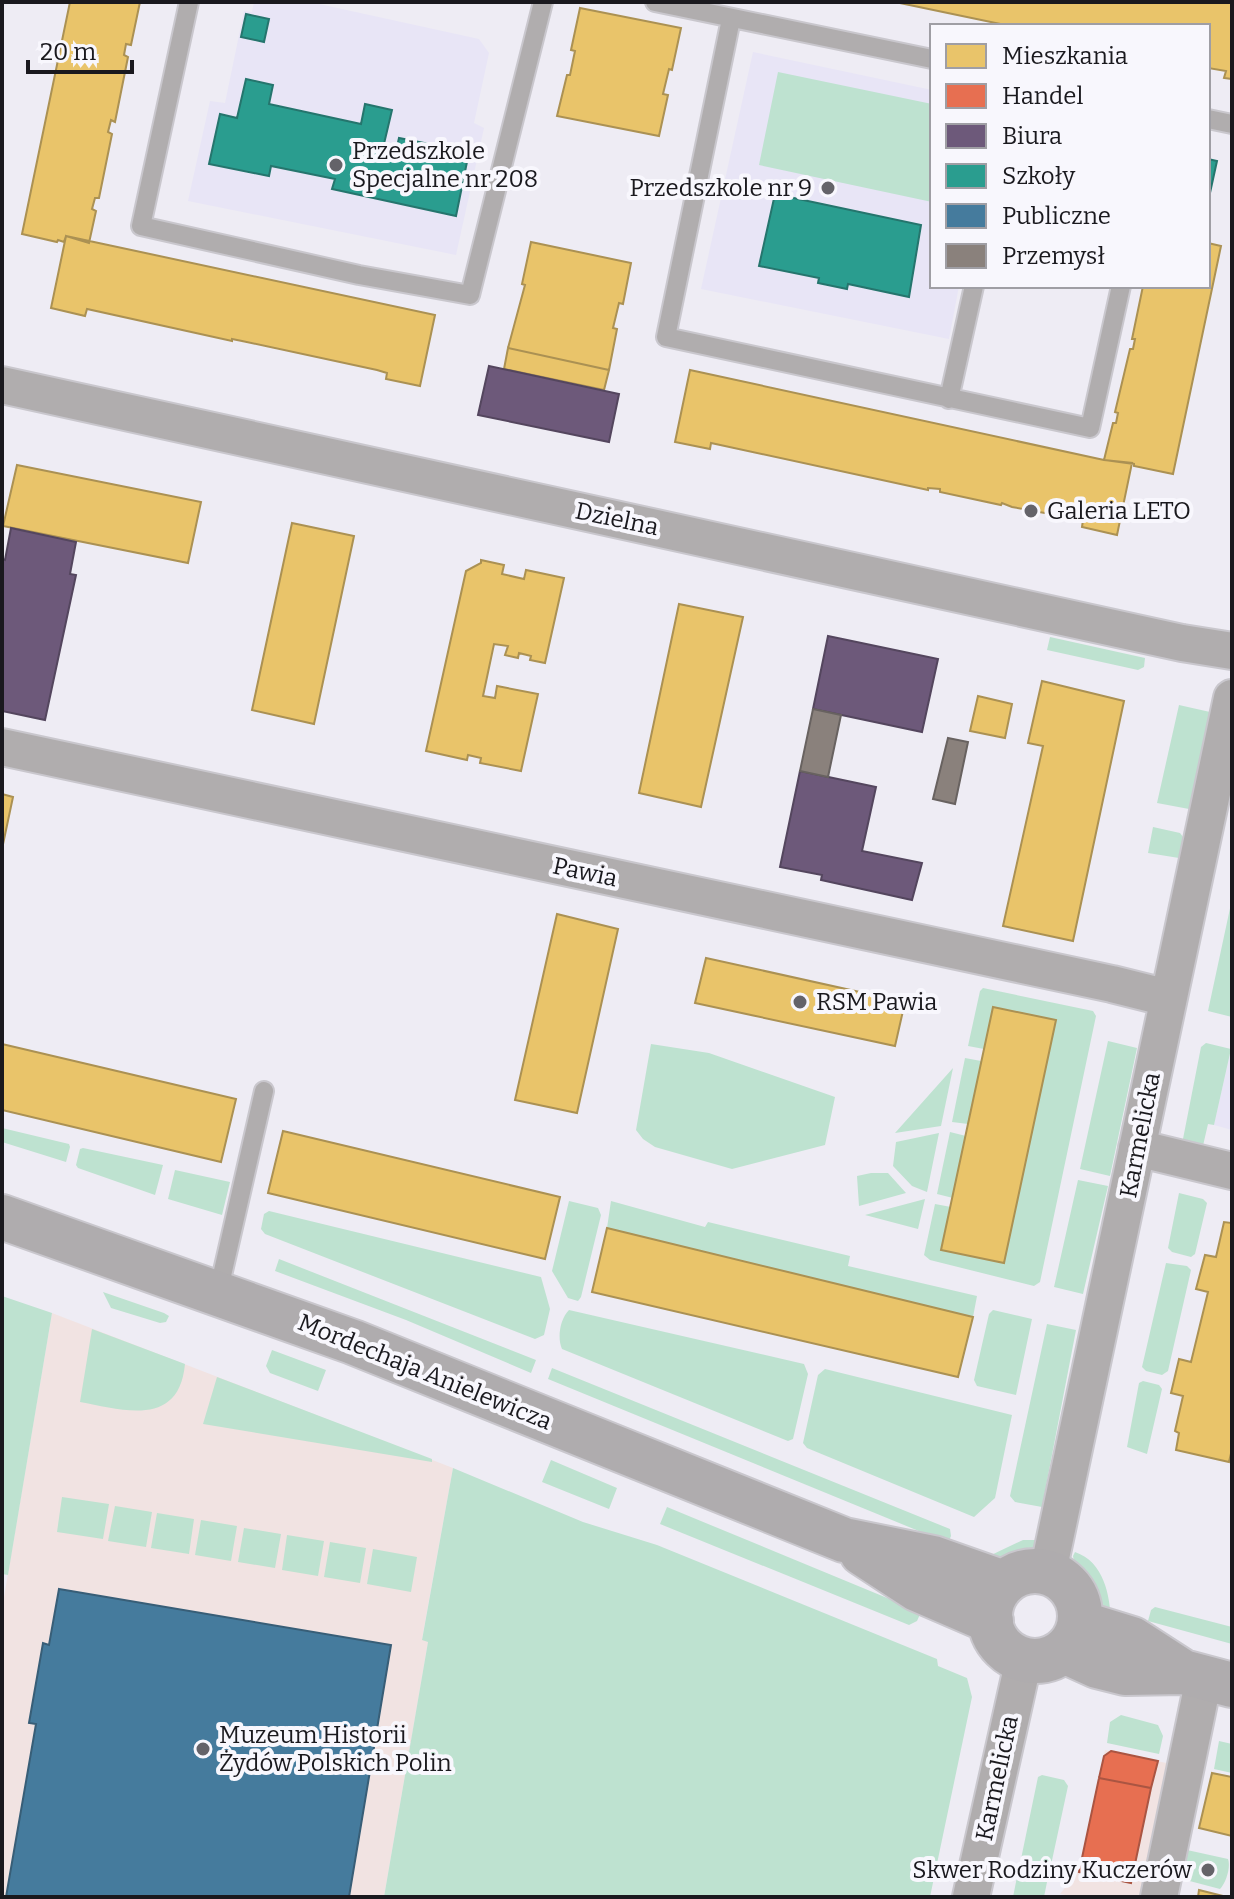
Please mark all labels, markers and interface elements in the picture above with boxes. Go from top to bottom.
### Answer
scale bar [28,24,132,74]
legend [930,24,1210,288]
text: 20 m [40,38,96,66]
text: Mieszkania [1002,42,1128,70]
text: Handel [1002,82,1083,110]
text: Biura [1002,122,1062,150]
place label: Przedszkole Specjalne nr 208 [352,137,538,193]
marker: Przedszkole Specjalne nr 208 [327,156,345,174]
text: Szkoły [1002,162,1076,190]
place label: Przedszkole nr 9 [629,174,812,202]
marker: Przedszkole nr 9 [819,179,837,197]
text: Publiczne [1002,202,1111,230]
text: Przemysł [1002,242,1105,270]
street label: Dzielna [573,497,661,541]
place label: Galeria LETO [1047,497,1191,525]
marker: Galeria LETO [1022,502,1040,520]
street label: Pawia [550,852,620,892]
place label: RSM Pawia [816,988,937,1016]
marker: RSM Pawia [791,993,809,1011]
street label: Karmelicka [1114,1070,1166,1200]
street label: Mordechaja Anielewicza [294,1308,556,1436]
street label: Karmelicka [970,1713,1024,1843]
place label: Muzeum Historii Żydów Polskich Polin [219,1721,452,1777]
marker: Muzeum Historii Żydów Polskich Polin [194,1740,212,1758]
place label: Skwer Rodziny Kuczerów [912,1856,1193,1884]
marker: Skwer Rodziny Kuczerów [1199,1861,1217,1879]

